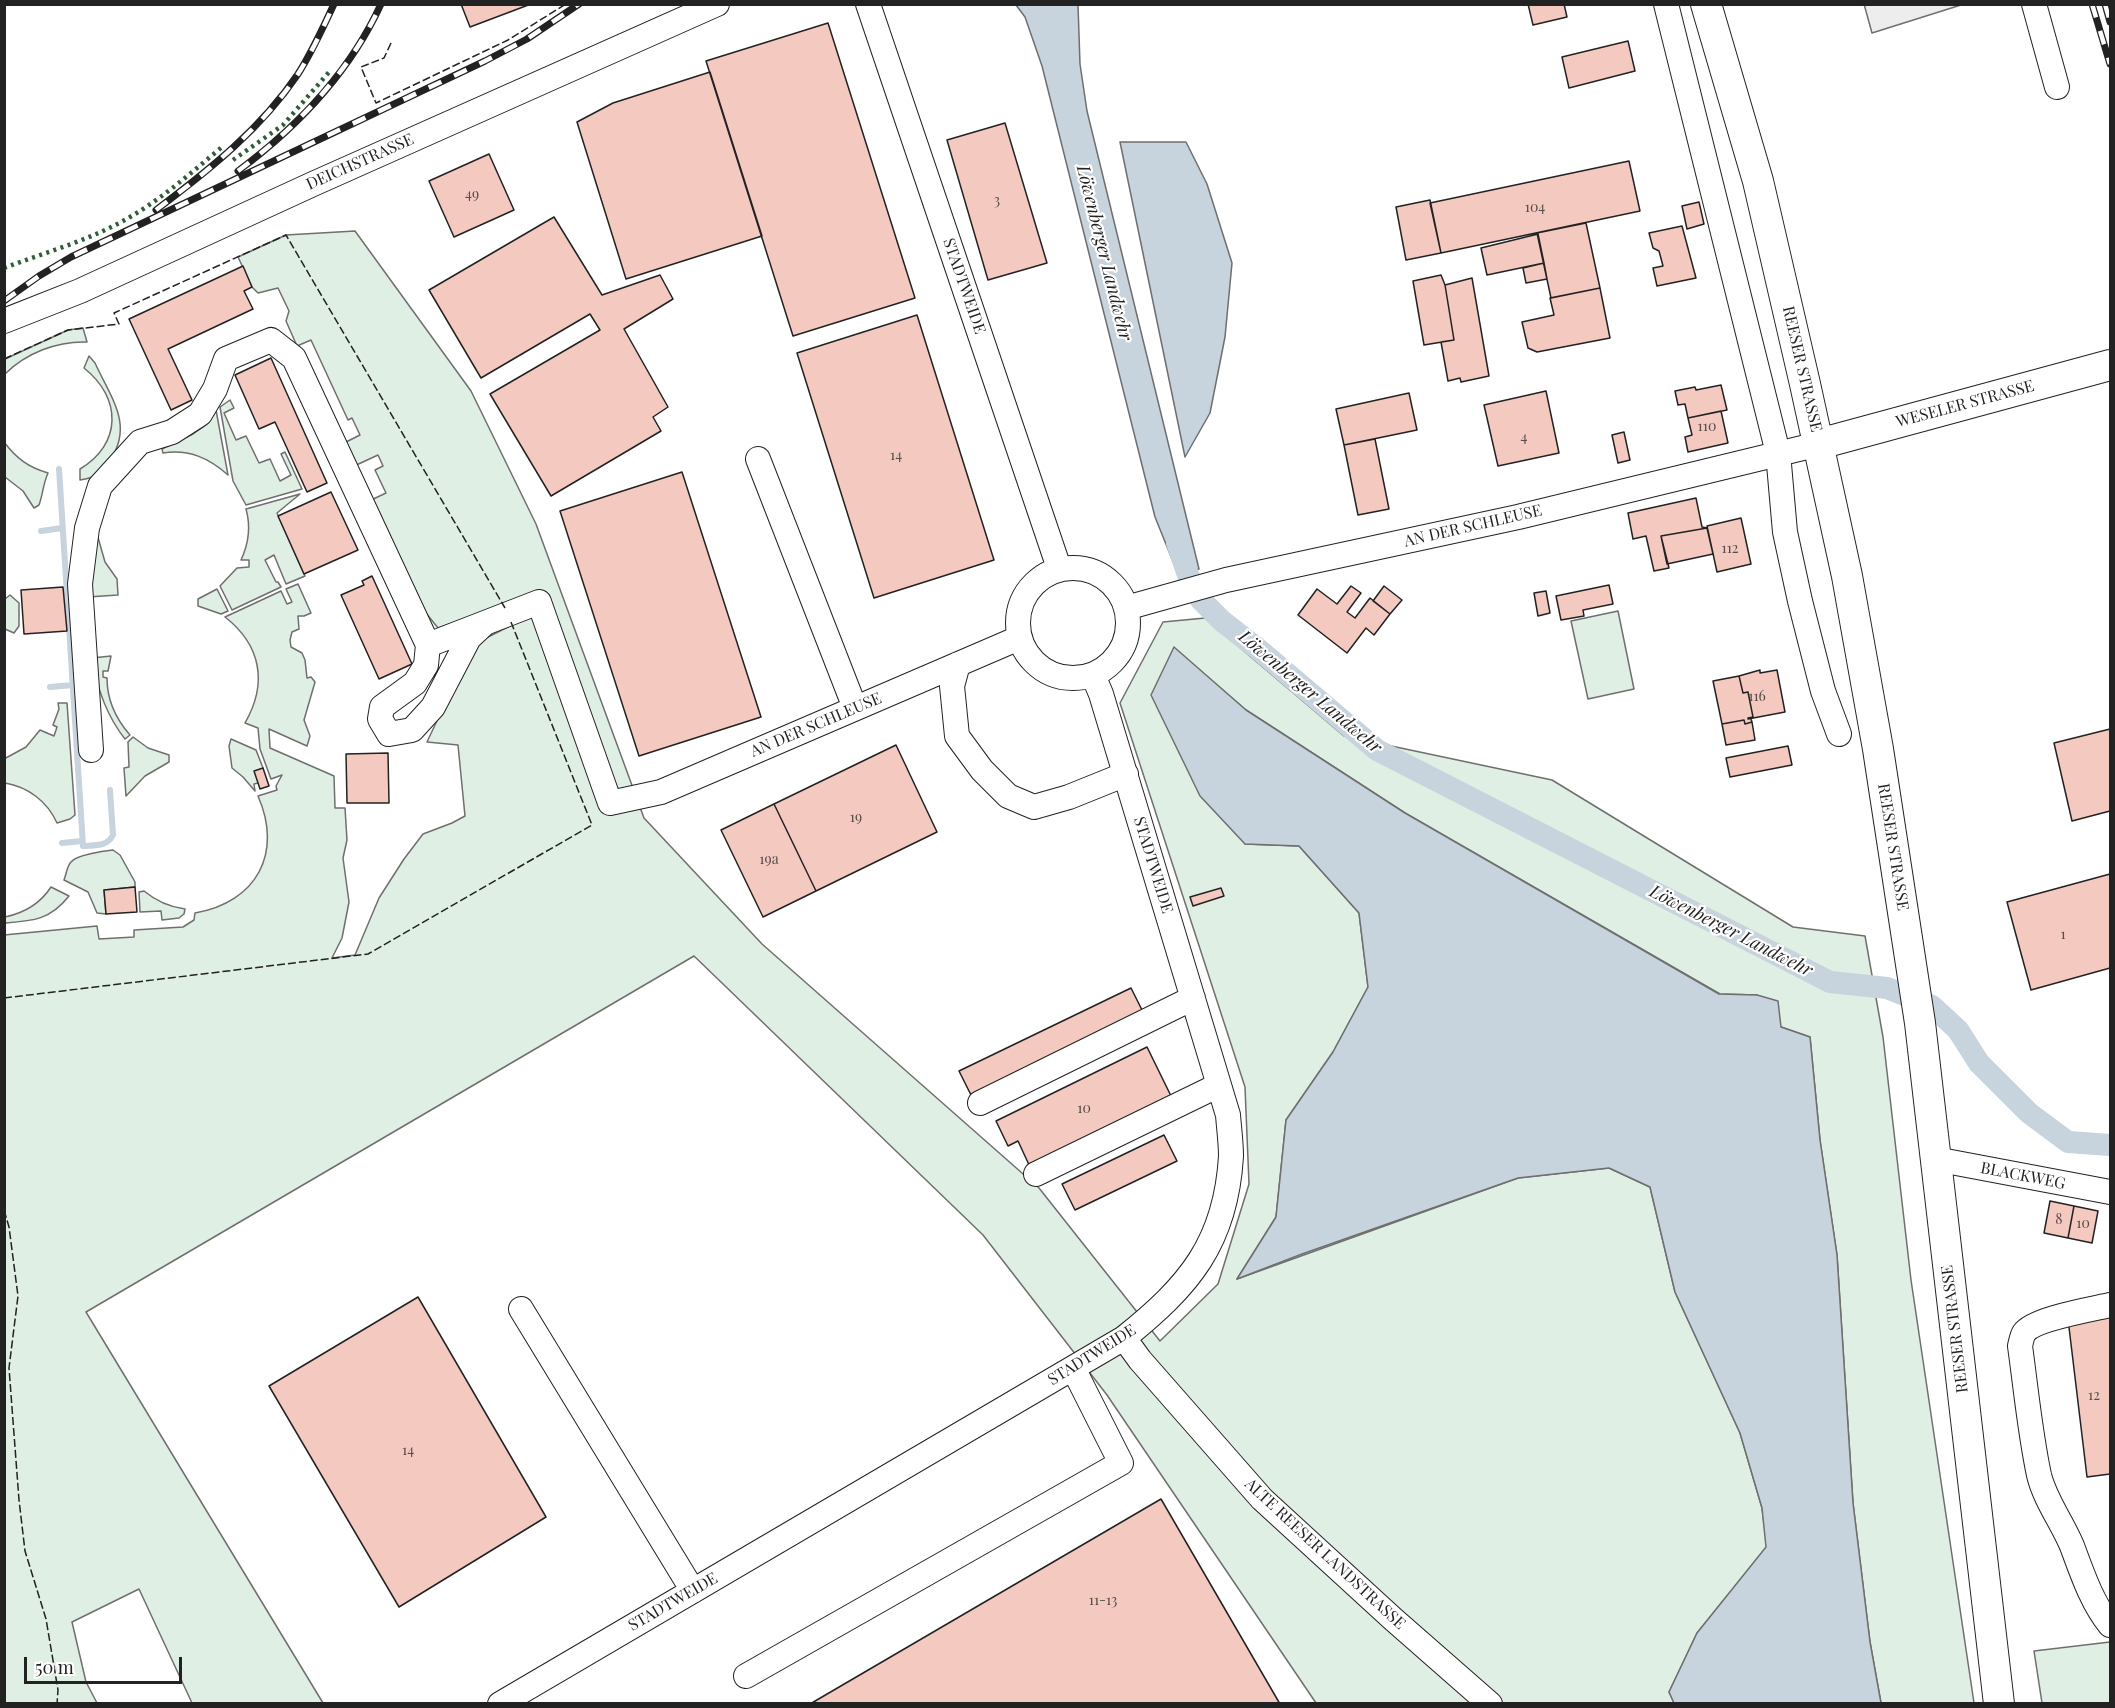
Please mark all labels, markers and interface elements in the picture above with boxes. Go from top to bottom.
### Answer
street label: DEICHSTRASSE [303,130,417,194]
water label: Löwenberger Landwehr [1072,163,1136,343]
house number: 49 [465,187,479,203]
house number: 3 [994,193,1000,209]
house number: 104 [1525,200,1545,216]
street label: STADTWEIDE [939,236,989,336]
street label: REESER STRASSE [1778,304,1826,434]
street label: WESELER STRASSE [1894,376,2036,432]
house number: 110 [1698,419,1716,435]
house number: 4 [1521,430,1527,446]
house number: 14 [890,448,902,464]
street label: AN DER SCHLEUSE [1402,501,1544,551]
house number: 112 [1721,541,1739,557]
water label: Löwenberger Landwehr [1234,626,1386,758]
street label: AN DER SCHLEUSE [747,689,885,761]
house number: 116 [1748,689,1766,705]
street label: REESER STRASSE [1873,782,1913,912]
house number: 19 [850,810,862,826]
street label: STADTWEIDE [1129,814,1177,916]
house number: 19a [759,852,779,868]
water label: Löwenberger Landwehr [1646,881,1816,981]
house number: 1 [2060,927,2066,943]
house number: 10 [1077,1101,1091,1117]
street label: BLACKWEG [1979,1158,2067,1194]
house number: 8 [2055,1212,2063,1228]
house number: 10 [2076,1216,2090,1232]
street label: REESER STRASSE [1938,1264,1972,1394]
street label: STADTWEIDE [1045,1320,1139,1390]
house number: 12 [2088,1388,2100,1404]
house number: 14 [402,1443,414,1459]
street label: ALTE REESER LANDSTRASSE [1241,1475,1409,1633]
street label: STADTWEIDE [625,1569,721,1635]
house number: 11-13 [1089,1593,1117,1609]
scale bar [27,1645,184,1683]
text: 50 m [35,1655,74,1679]

